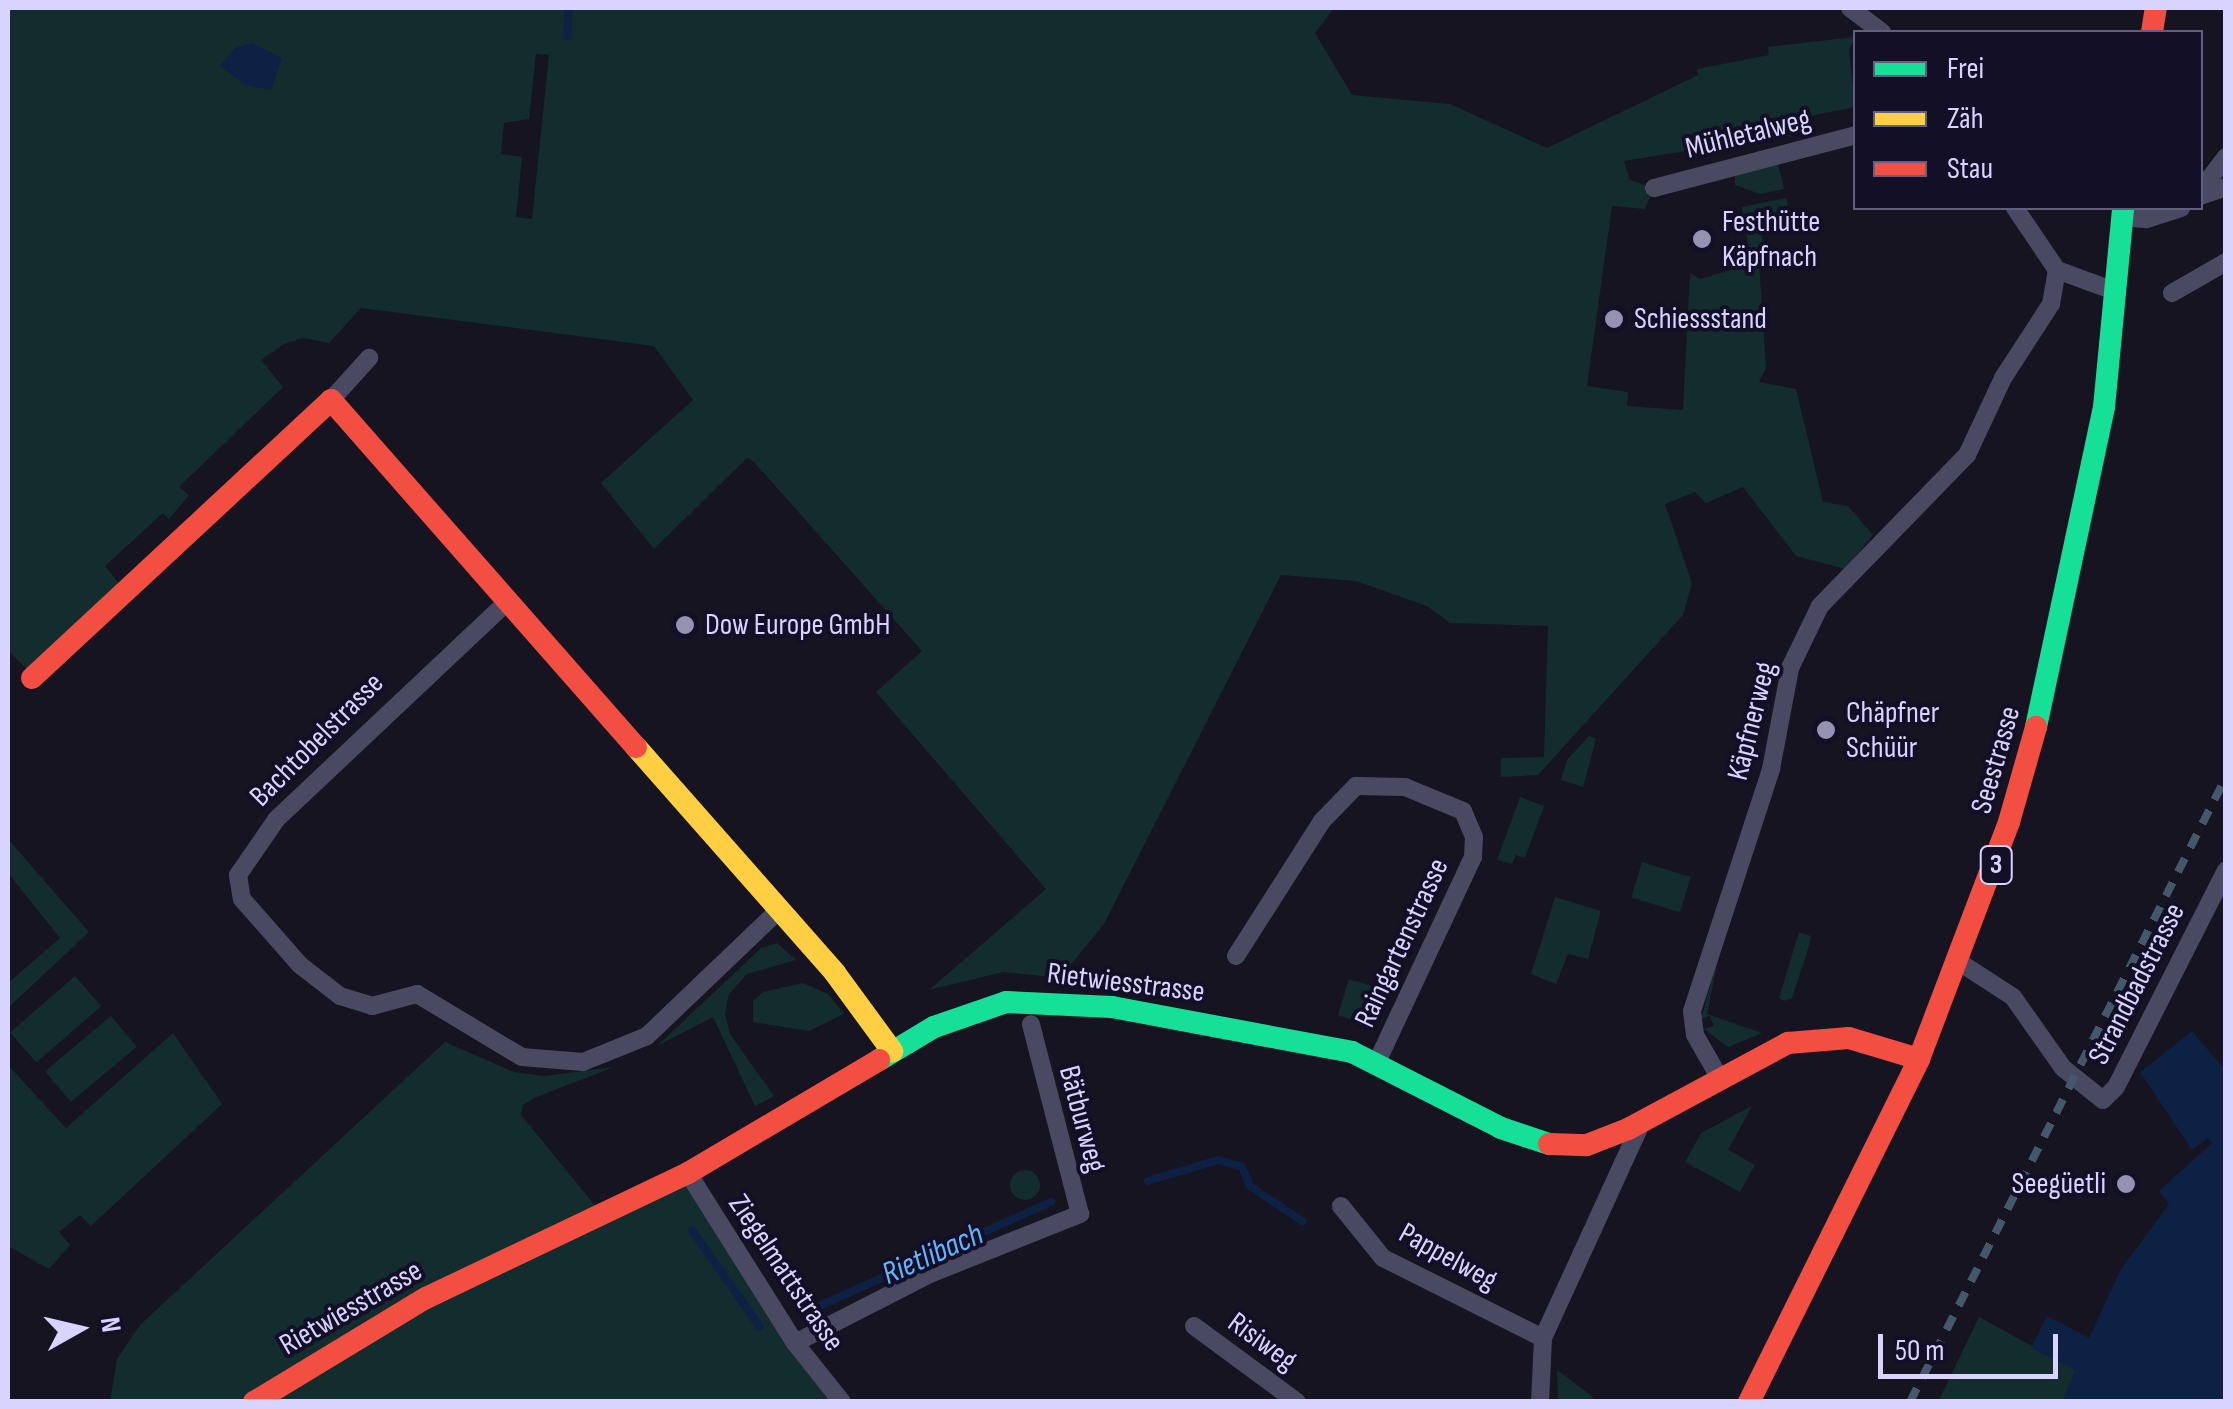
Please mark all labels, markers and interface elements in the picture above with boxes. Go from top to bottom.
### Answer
legend [1853,30,2203,210]
text: Frei [1947,51,1984,87]
street label: Mühletalweg [1682,101,1814,167]
text: Zäh [1947,101,1983,137]
text: Stau [1947,151,1993,187]
place label: Festhütte Käpfnach [1722,204,1820,274]
marker: Festhütte Käpfnach [1691,228,1713,250]
place label: Schiessstand [1634,301,1767,337]
marker: Schiessstand [1603,308,1625,330]
place label: Dow Europe GmbH [705,607,890,643]
marker: Dow Europe GmbH [674,614,696,636]
street label: Käpfnerweg [1720,658,1784,784]
street label: Bachtobelstrasse [243,666,391,814]
place label: Chäpfner Schüür [1846,695,1939,766]
street label: Seestrasse [1964,702,2028,818]
marker: Chäpfner Schüür [1815,719,1837,741]
road number: 3 [1978,842,2014,888]
street label: Raingartenstrasse [1347,853,1457,1033]
street label: Strandbadstrasse [2081,897,2193,1071]
street label: Rietwiesstrasse [1045,955,1207,1011]
street label: Bätburweg [1051,1062,1113,1176]
place label: Seegüetli [2012,1166,2106,1202]
marker: Seegüetli [2115,1173,2137,1195]
street label: Ziegelmattstrasse [720,1188,852,1358]
street label: Pappelweg [1392,1215,1504,1299]
water label: Rietlibach [877,1216,989,1294]
street label: Rietwiesstrasse [273,1253,429,1363]
north arrow [30,1279,130,1379]
street label: Risiweg [1220,1305,1304,1379]
scale bar [1883,1314,2063,1376]
text: N [93,1315,128,1334]
text: 50 m [1895,1333,1944,1369]

